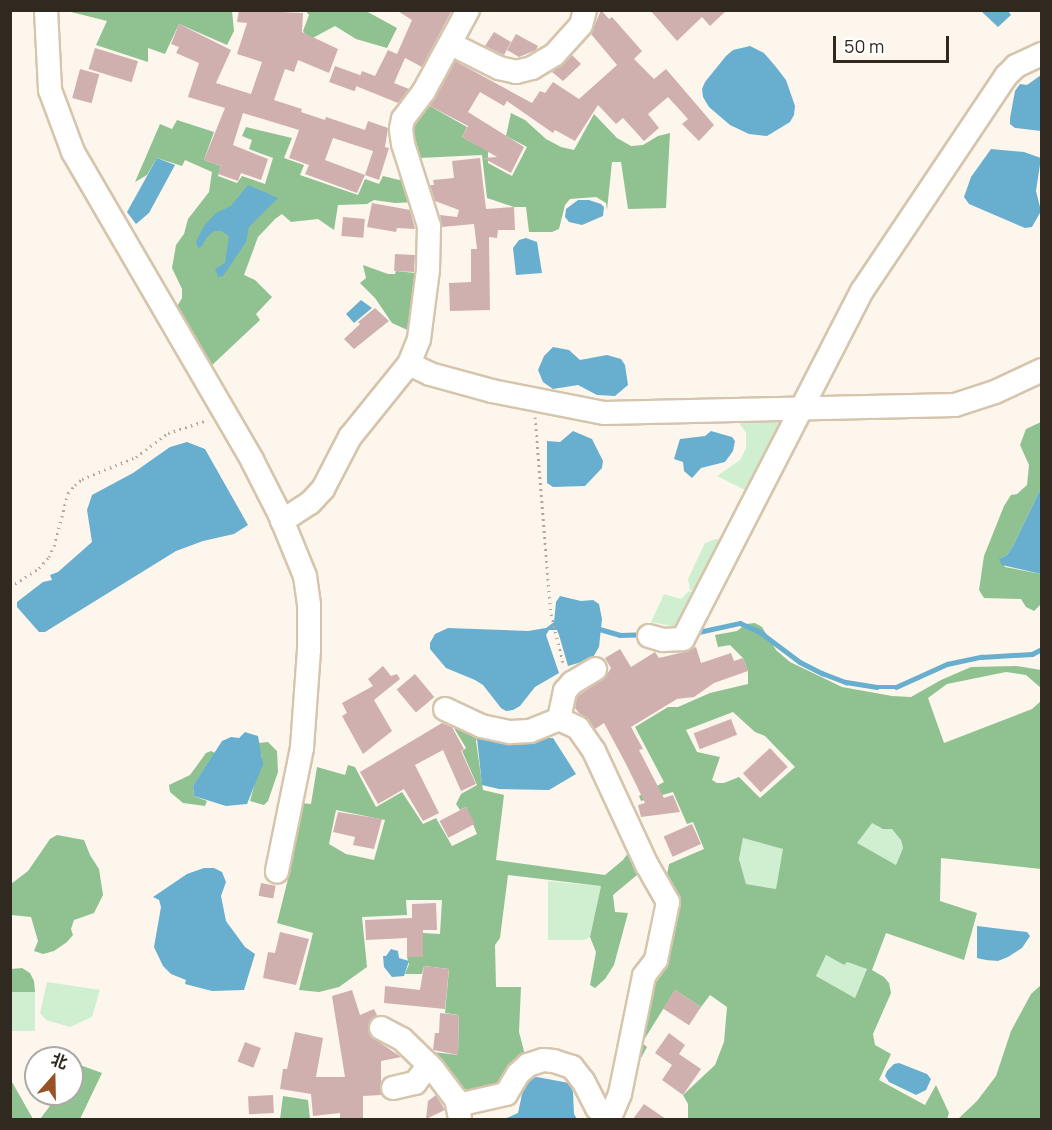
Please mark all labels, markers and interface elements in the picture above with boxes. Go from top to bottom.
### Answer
scale bar [836,24,952,62]
text: 50 m [844,34,884,58]
north arrow [24,1046,84,1106]
text: 北 [48,1048,71,1074]

